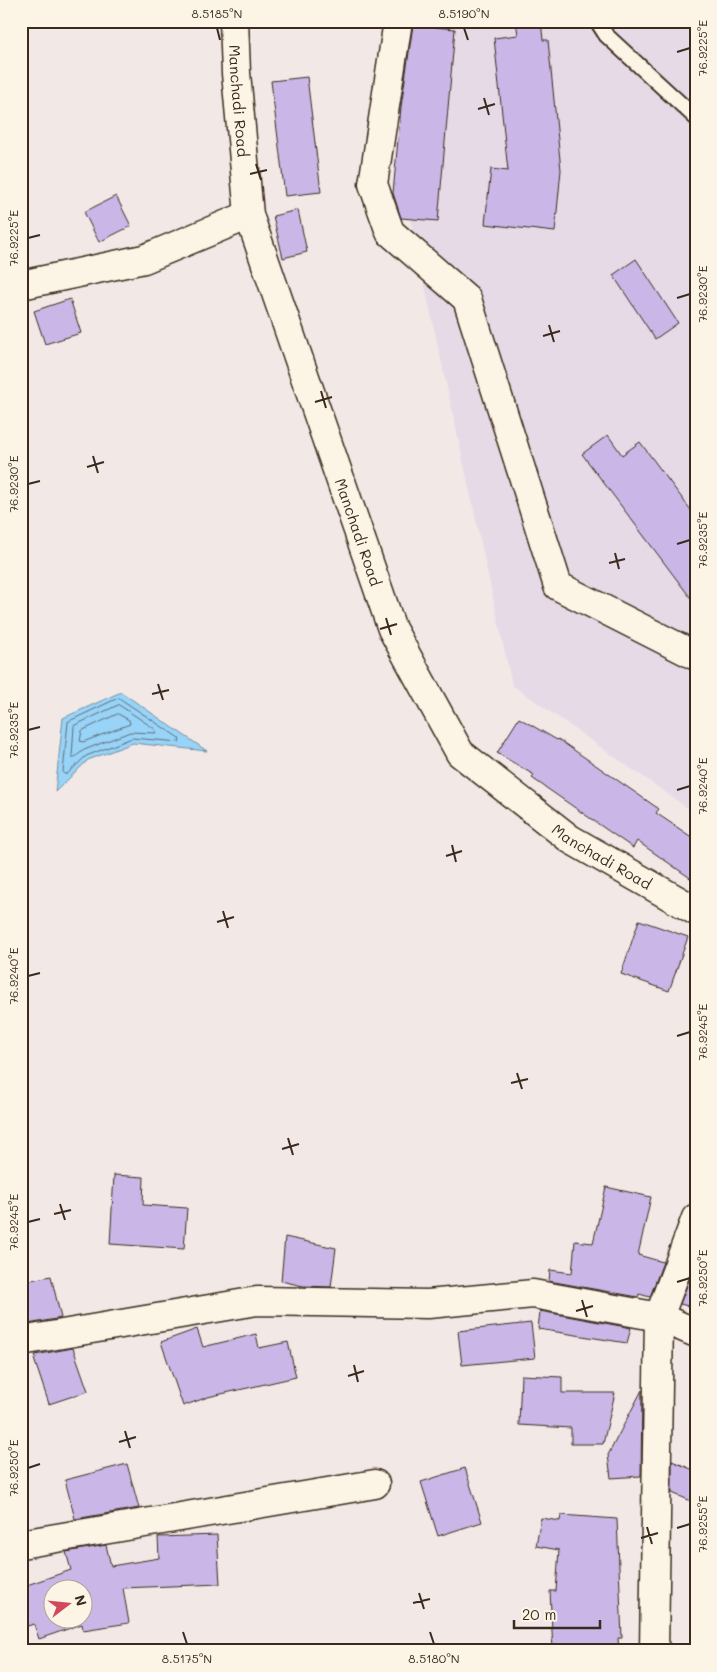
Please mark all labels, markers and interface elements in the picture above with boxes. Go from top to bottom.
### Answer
text: 8.5185°N [192,5,242,21]
text: 8.5190°N [438,5,490,21]
text: 76.9225°E [694,20,710,76]
street label: Manchadi Road [225,44,254,158]
text: 76.9225°E [5,210,21,266]
text: 76.9230°E [694,265,710,323]
text: 76.9230°E [5,455,21,513]
street label: Manchadi Road [331,475,386,588]
text: 76.9235°E [694,511,710,568]
text: 76.9235°E [5,701,21,758]
text: 76.9240°E [694,757,710,815]
street label: Manchadi Road [548,819,655,894]
text: 76.9240°E [5,947,21,1005]
text: 76.9245°E [694,1003,710,1060]
text: 76.9245°E [5,1193,21,1250]
text: 76.9250°E [694,1249,710,1307]
text: 76.9250°E [5,1439,21,1497]
text: 76.9255°E [694,1496,710,1552]
north arrow [42,1580,92,1630]
text: N [70,1593,92,1608]
scale bar [514,1597,601,1629]
text: 20 m [522,1604,556,1624]
text: 8.5175°N [162,1650,212,1666]
text: 8.5180°N [408,1650,460,1666]

